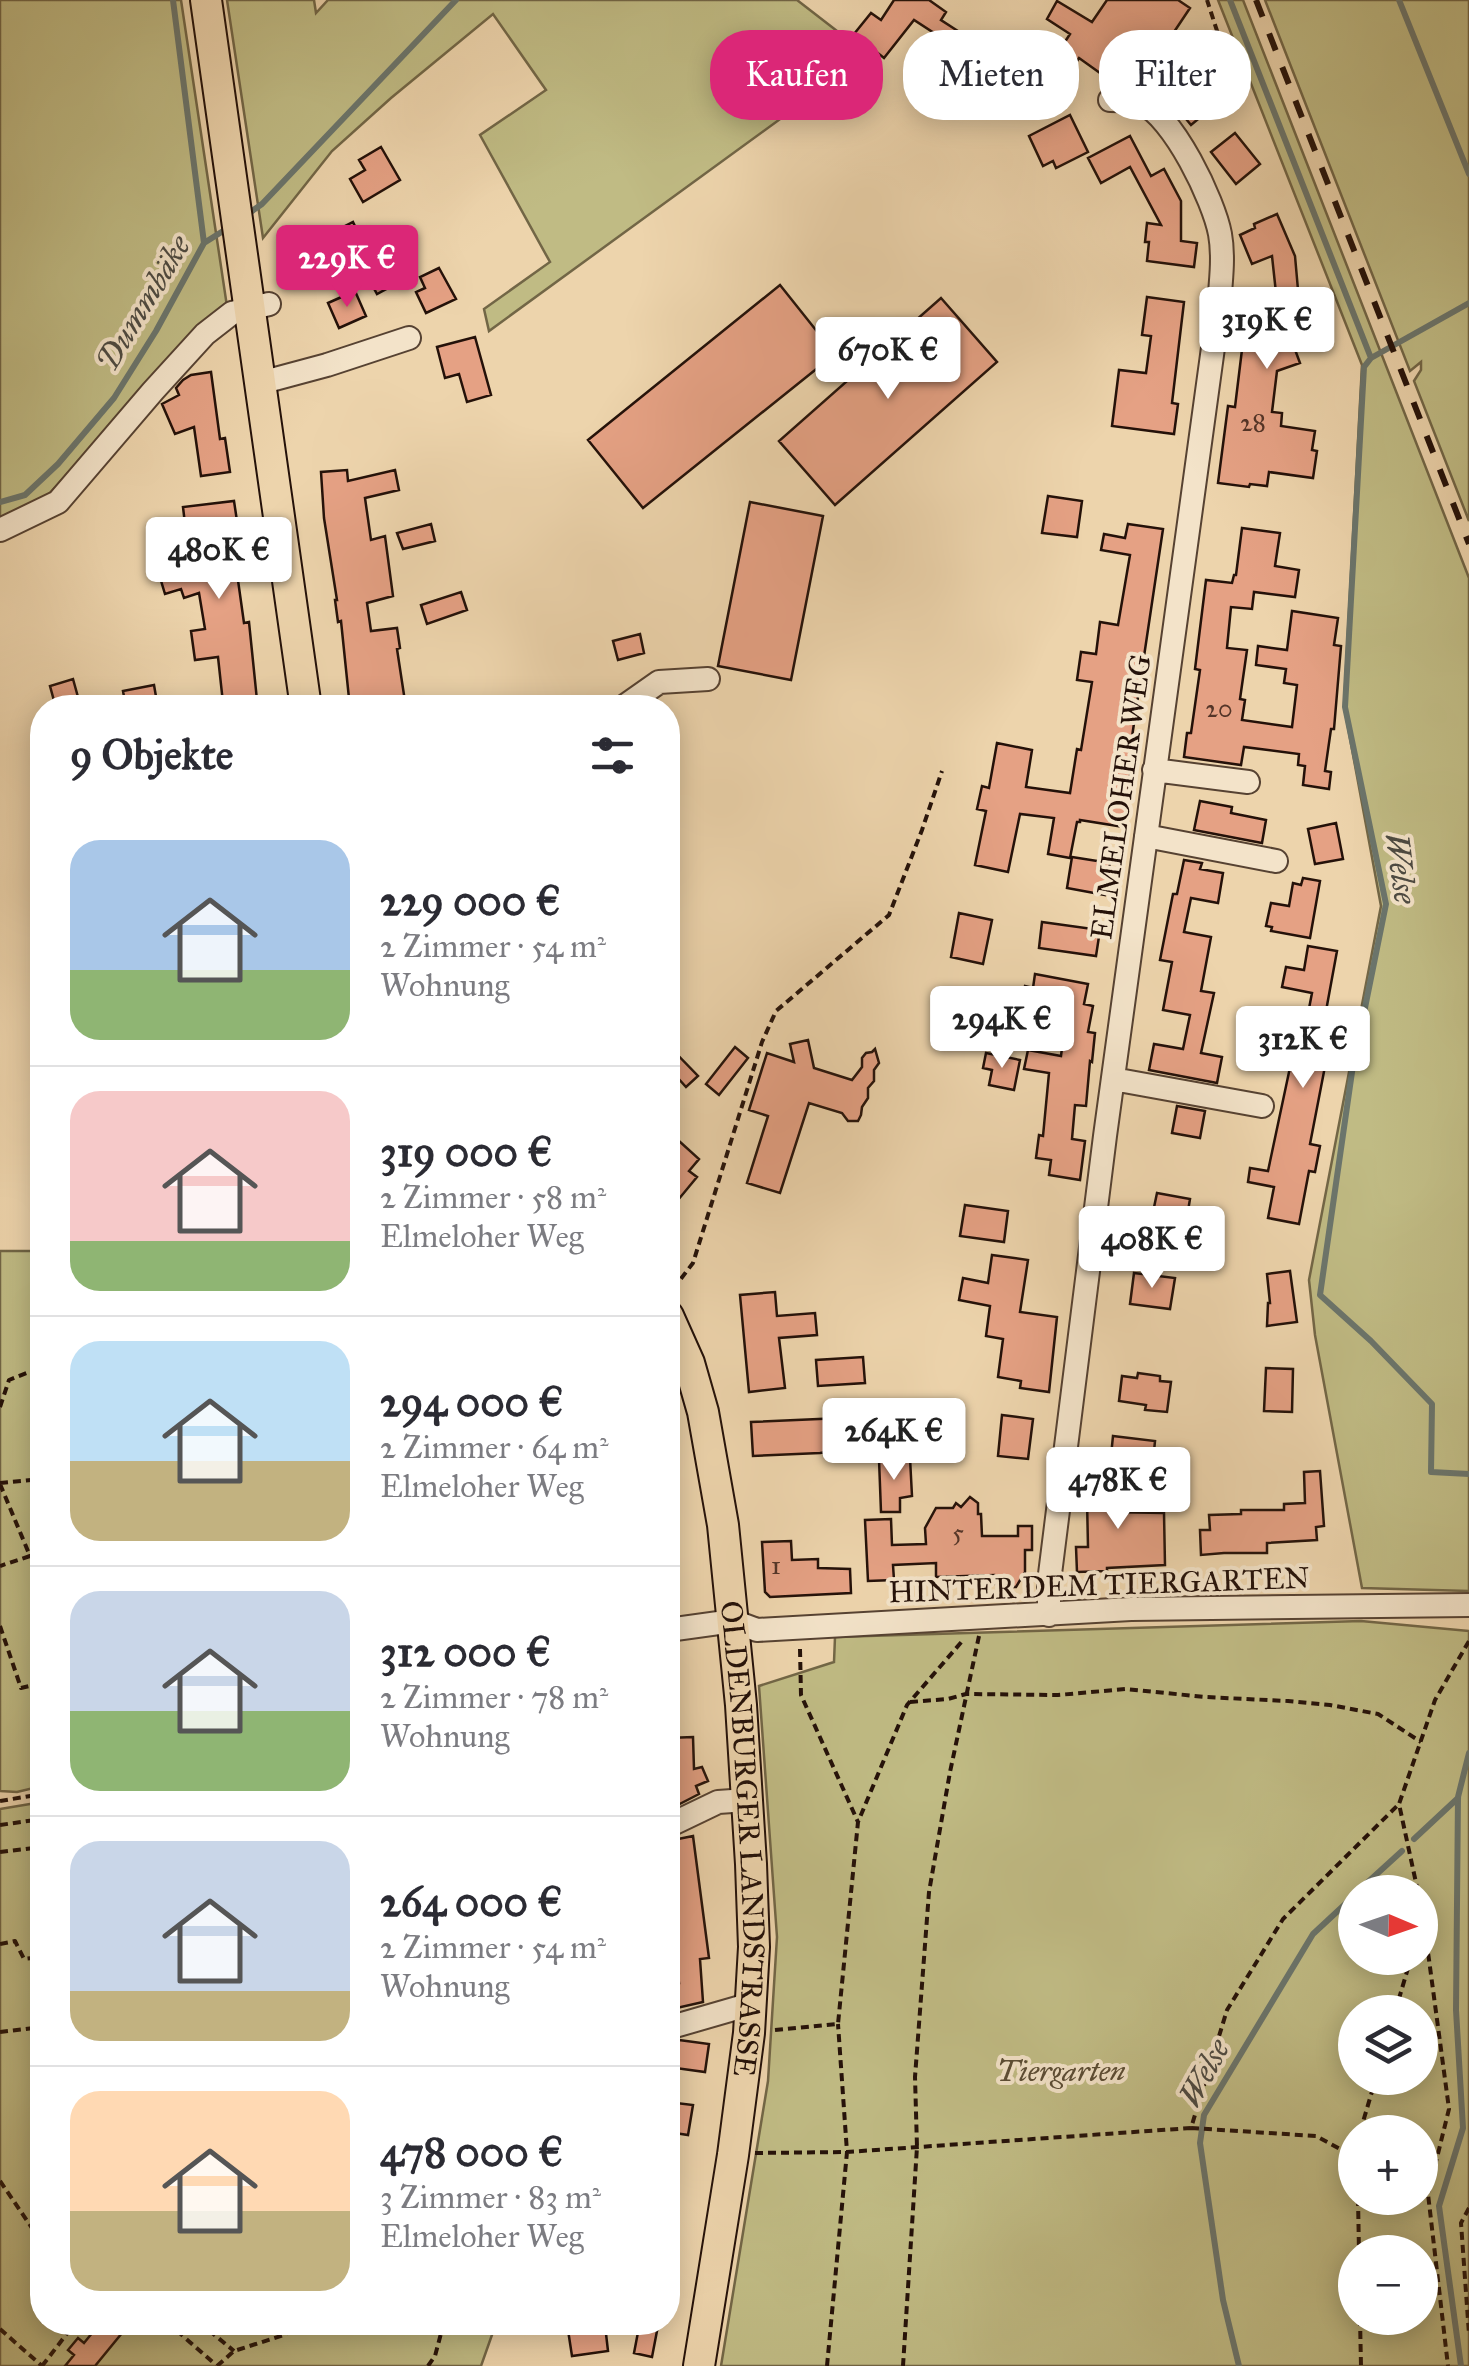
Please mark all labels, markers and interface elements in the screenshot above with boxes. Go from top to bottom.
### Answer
chip: Kaufen [710,30,883,120]
chip: Mieten [903,30,1079,120]
chip: Filter [1099,30,1251,120]
pin: 229K € [266,225,428,310]
water label: Dummbäke [88,228,200,378]
text: 229K € [298,238,396,277]
pin: 319K € [1186,287,1348,372]
text: 319K € [1221,300,1313,339]
pin: 670K € [807,317,969,402]
text: 670K € [837,330,939,369]
house number: 28 [1240,407,1266,438]
pin: 480K € [138,517,300,602]
text: 480K € [168,530,270,569]
street label: ELMELOHER WEG [1083,652,1159,942]
house number: 20 [1206,693,1232,724]
icon: filters [585,728,640,783]
text: 9 Objekte [70,729,233,781]
water label: Welse [1376,830,1425,907]
text: 229 000 € [380,875,561,927]
icon: home [150,880,270,1000]
text: 2 Zimmer · 54 m² [380,927,606,966]
text: Wohnung [380,966,509,1005]
pin: 294K € [921,986,1083,1071]
text: 294K € [952,999,1052,1038]
pin: 312K € [1222,1006,1384,1091]
text: 312K € [1258,1019,1348,1058]
text: 319 000 € [380,1126,553,1178]
icon: home [150,1131,270,1251]
text: 2 Zimmer · 58 m² [380,1178,606,1217]
pin: 408K € [1071,1206,1233,1291]
text: Elmeloher Weg [380,1217,584,1256]
text: 408K € [1101,1219,1203,1258]
text: 294 000 € [380,1376,564,1428]
icon: home [150,1381,270,1501]
pin: 264K € [813,1398,975,1483]
text: 264K € [844,1411,944,1450]
text: 2 Zimmer · 64 m² [380,1428,609,1467]
pin: 478K € [1037,1447,1199,1532]
text: 478K € [1068,1460,1168,1499]
text: Elmeloher Weg [380,1467,584,1506]
house number: 5 [952,1517,964,1548]
house number: 1 [771,1550,781,1581]
street label: HINTER DEM TIERGARTEN [888,1560,1310,1610]
street label: OLDENBURGER LANDSTRASSE [713,1599,772,2079]
text: 312 000 € [380,1626,551,1678]
icon: home [150,1631,270,1751]
text: 2 Zimmer · 78 m² [380,1678,608,1717]
text: Wohnung [380,1717,509,1756]
north arrow [1338,1875,1438,1975]
map controls [1338,1875,1438,2335]
text: 264 000 € [380,1876,563,1928]
icon: home [150,1881,270,2001]
text: 2 Zimmer · 54 m² [380,1928,606,1967]
text: Wohnung [380,1967,509,2006]
button: layers [1338,1995,1438,2095]
water label: Welse [1171,2032,1239,2114]
park label: Tiergarten [996,2053,1126,2089]
button: + [1338,2115,1438,2215]
text: 478 000 € [380,2126,563,2178]
icon: home [150,2131,270,2251]
text: 3 Zimmer · 83 m² [380,2178,601,2217]
text: Elmeloher Weg [380,2217,584,2256]
button: − [1338,2235,1438,2335]

